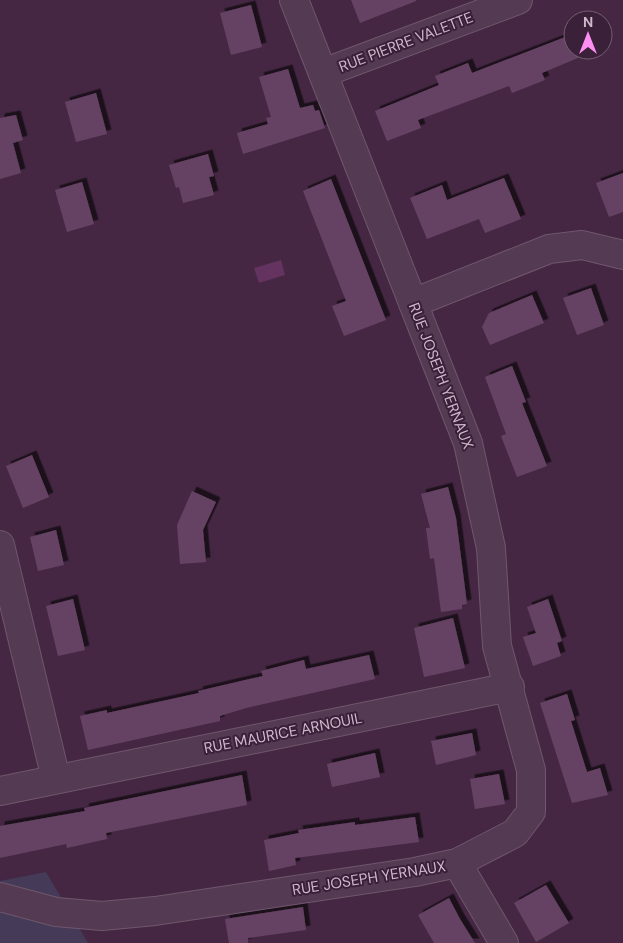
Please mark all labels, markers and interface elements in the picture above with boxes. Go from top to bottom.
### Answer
street label: RUE PIERRE VALETTE [336,7,476,77]
north arrow [563,10,613,60]
text: N [583,13,593,31]
street label: RUE JOSEPH YERNAUX [404,300,478,452]
street label: RUE MAURICE ARNOUIL [202,708,364,758]
street label: RUE JOSEPH YERNAUX [291,856,447,900]

